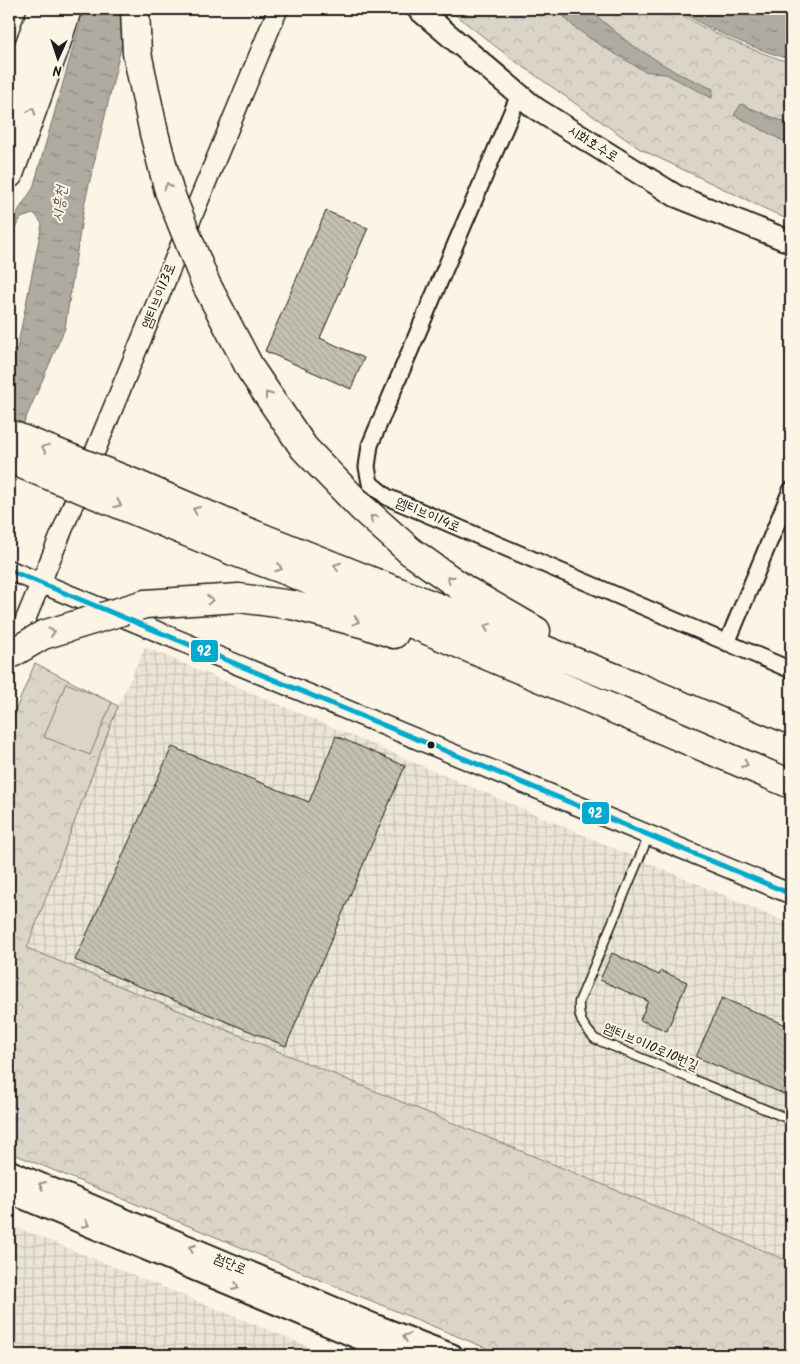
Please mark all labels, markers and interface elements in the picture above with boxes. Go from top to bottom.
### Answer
north arrow [32,32,82,82]
text: N [52,59,62,81]
one-way arrow [26,108,36,116]
street label: 시화호수로 [563,120,623,168]
water label: 시흥천 [46,182,75,224]
one-way arrow [164,182,174,191]
street label: 엠티브이13로 [136,260,182,332]
one-way arrow [265,391,274,401]
one-way arrow [41,444,50,455]
street label: 엠티브이14로 [392,492,464,538]
one-way arrow [114,499,122,509]
one-way arrow [192,505,201,516]
one-way arrow [370,515,379,524]
one-way arrow [274,562,282,572]
one-way arrow [333,562,342,572]
one-way arrow [446,576,456,585]
one-way arrow [206,594,214,605]
one-way arrow [352,616,360,626]
one-way arrow [484,622,492,632]
one-way arrow [47,628,56,638]
line badge: 92 [190,639,219,663]
text: 92 [196,641,212,663]
unlabelled marker [426,740,436,750]
one-way arrow [740,758,749,769]
line badge: 92 [581,801,610,825]
text: 92 [587,803,603,825]
street label: 엠티브이10로10번길 [600,1017,703,1077]
one-way arrow [38,1180,47,1191]
one-way arrow [81,1218,90,1229]
one-way arrow [188,1243,197,1254]
street label: 첨단로 [210,1247,250,1281]
one-way arrow [231,1281,240,1291]
one-way arrow [402,1333,411,1343]

